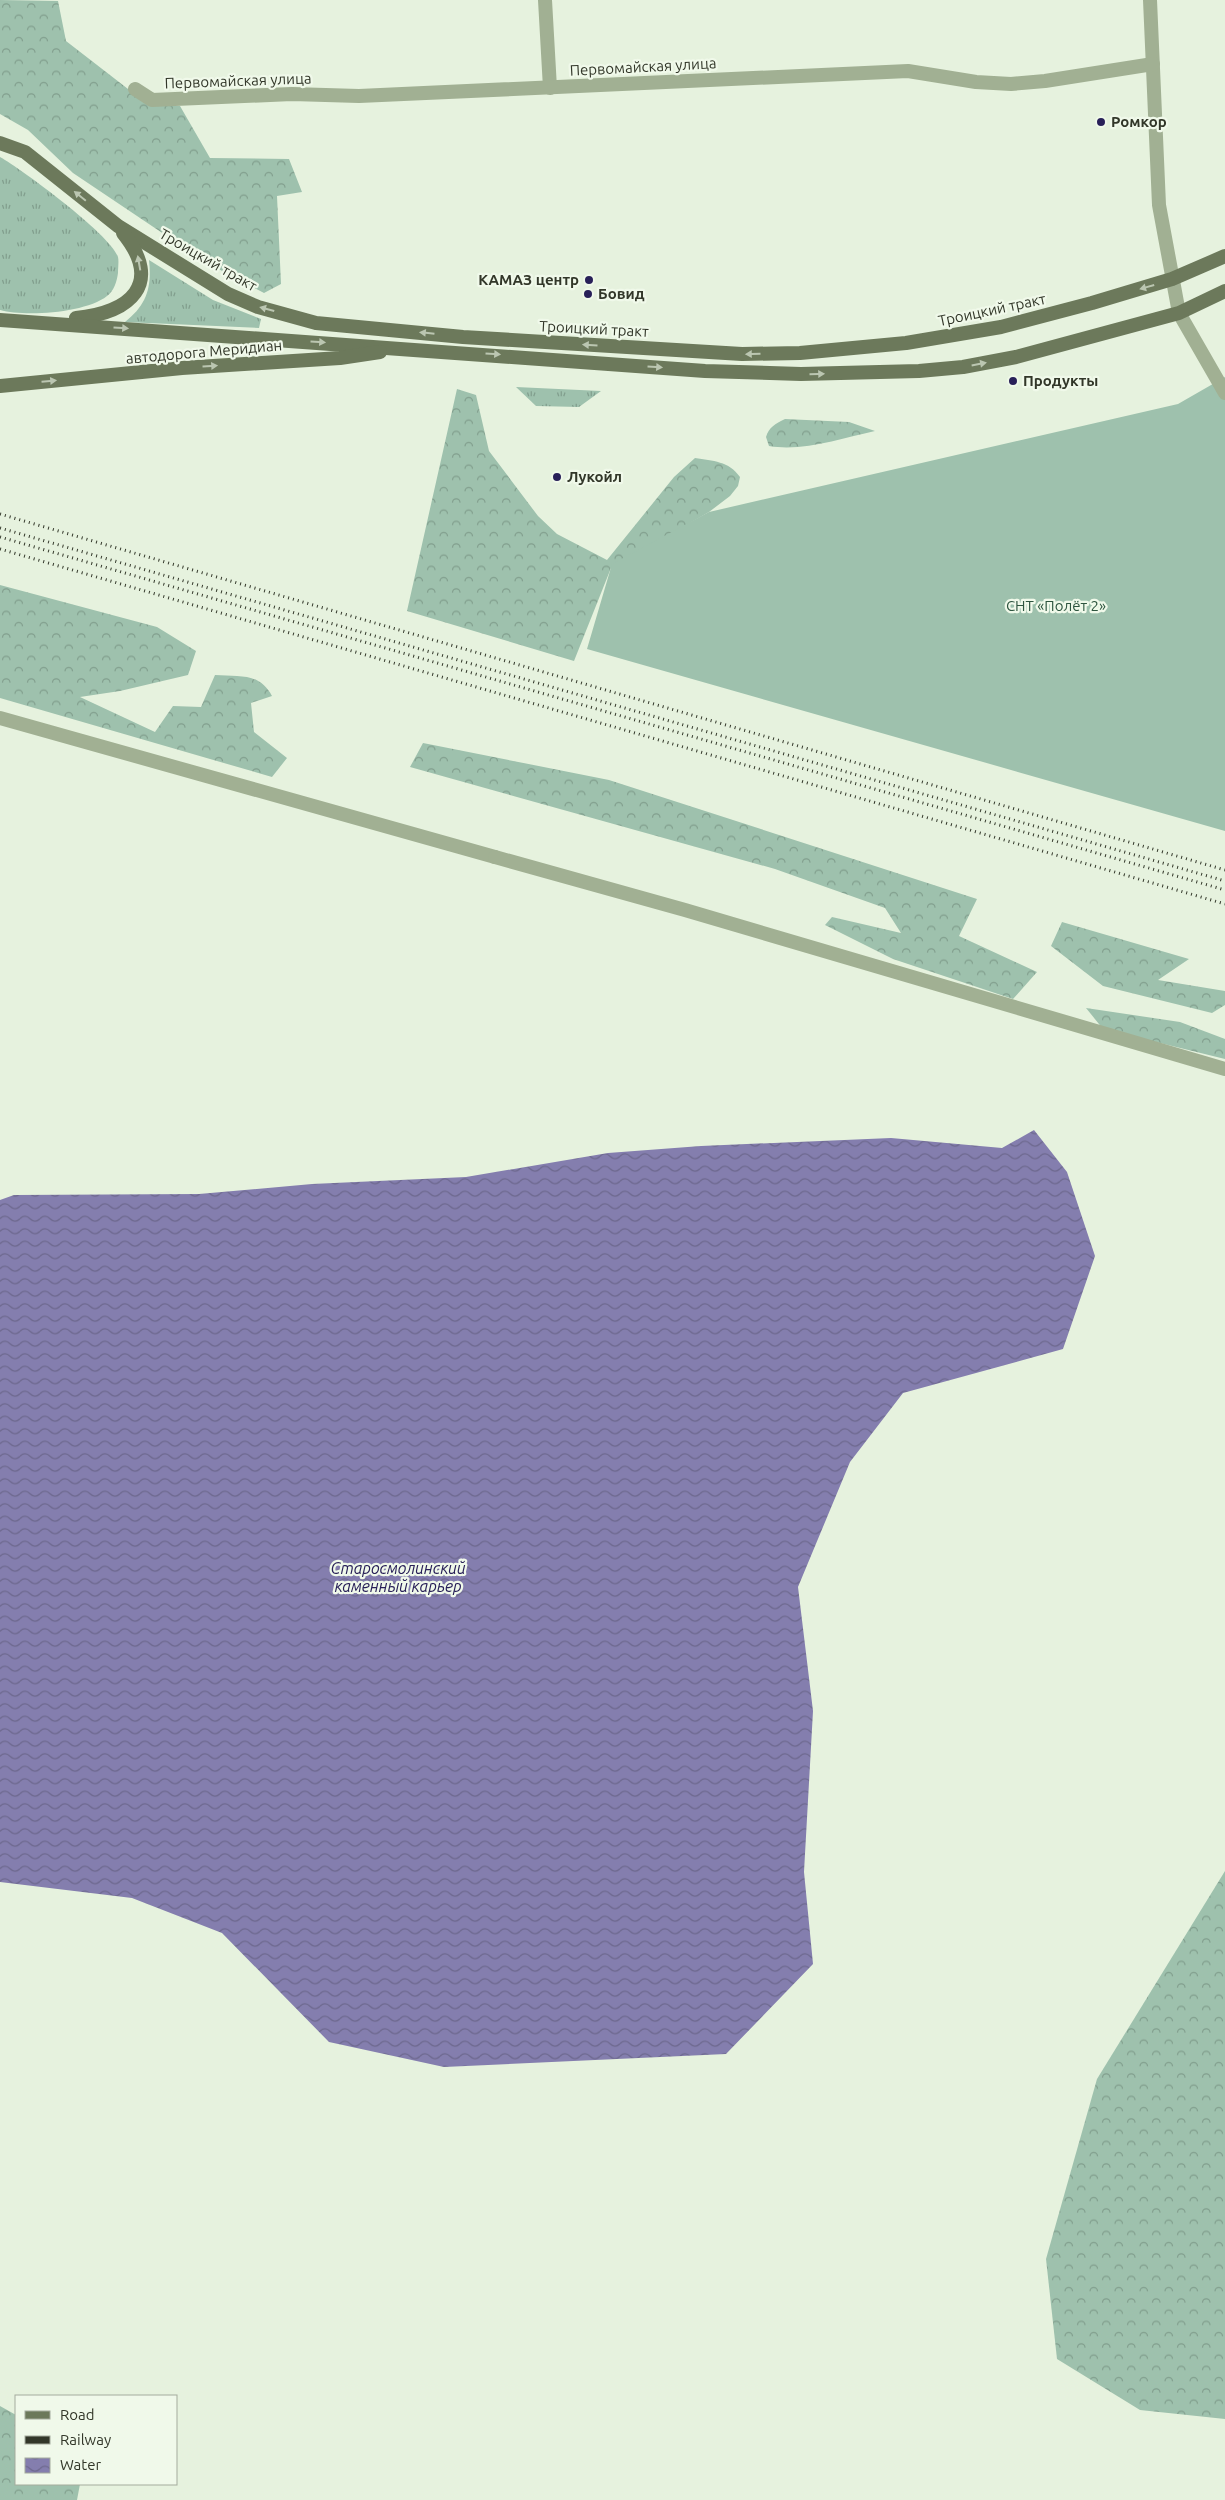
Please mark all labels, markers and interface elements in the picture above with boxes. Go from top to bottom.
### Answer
street label: Первомайская улица [569,54,717,79]
street label: Первомайская улица [164,69,312,92]
place label: Ромкор [1111,113,1167,130]
marker: Ромкор [1095,116,1107,128]
one-way arrow [74,190,87,201]
street label: Троицкий тракт [157,225,260,294]
one-way arrow [135,255,143,271]
place label: КАМАЗ центр [478,271,579,288]
marker: КАМАЗ центр [583,274,595,286]
one-way arrow [1139,283,1154,291]
place label: Бовид [598,285,645,302]
marker: Бовид [582,288,594,300]
street label: Троицкий тракт [937,290,1048,329]
one-way arrow [259,305,274,313]
street label: Троицкий тракт [539,317,650,340]
one-way arrow [114,324,130,332]
one-way arrow [418,329,434,337]
street label: автодорога Меридиан [125,336,283,367]
one-way arrow [311,338,327,346]
one-way arrow [582,341,598,349]
one-way arrow [744,350,760,358]
one-way arrow [485,351,501,359]
one-way arrow [971,360,987,368]
one-way arrow [203,361,219,369]
one-way arrow [647,363,663,371]
one-way arrow [809,370,825,378]
place label: Продукты [1023,372,1098,389]
marker: Продукты [1007,375,1019,387]
one-way arrow [41,377,57,385]
place label: Лукойл [567,468,622,485]
marker: Лукойл [551,471,563,483]
park label: СНТ «Полёт 2» [1006,597,1106,614]
water label: Старосмолинский каменный карьер [330,1559,466,1595]
legend [15,2395,178,2485]
text: Road [60,2406,95,2423]
text: Railway [60,2431,111,2448]
text: Water [60,2456,101,2473]

